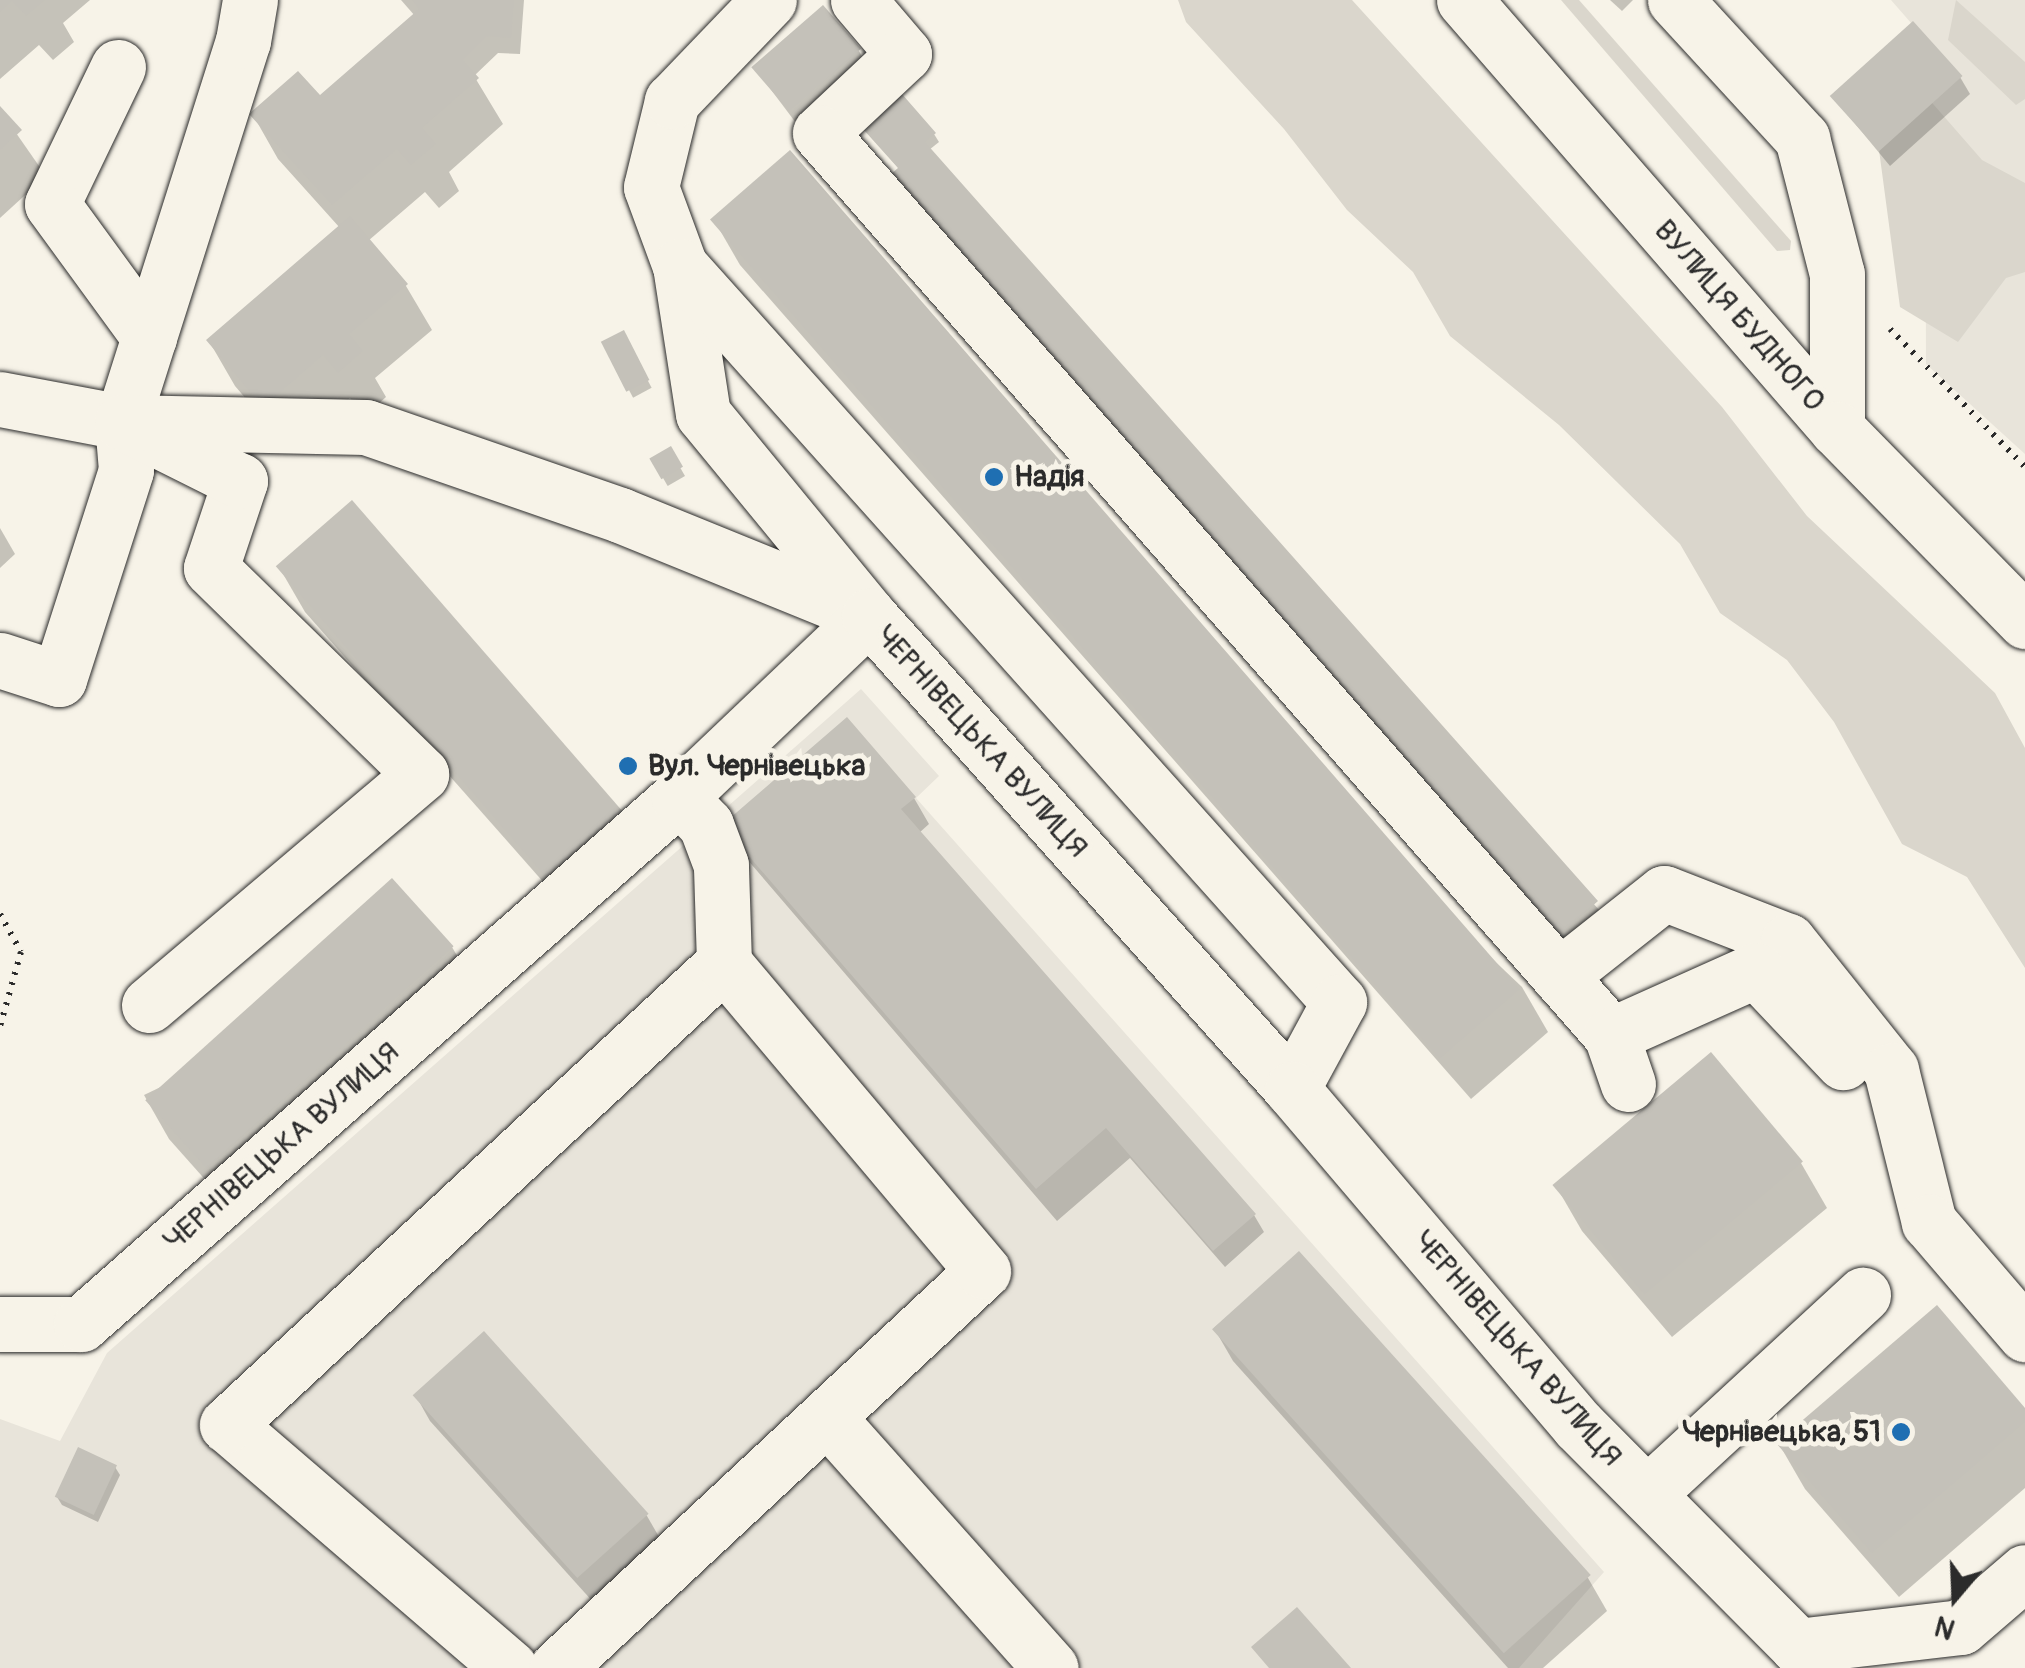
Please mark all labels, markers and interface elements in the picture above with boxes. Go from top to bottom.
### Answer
street label: ВУЛИЦЯ БУДНОГО [1646,213,1832,419]
place label: Надія [1014,459,1084,495]
marker: Надія [983,466,1005,488]
street label: ЧЕРНІВЕЦЬКА ВУЛИЦЯ [867,618,1095,866]
place label: Вул. Чернівецька [648,748,865,784]
marker: Вул. Чернівецька [617,755,639,777]
street label: ЧЕРНІВЕЦЬКА ВУЛИЦЯ [157,1035,407,1259]
street label: ЧЕРНІВЕЦЬКА ВУЛИЦЯ [1405,1224,1629,1474]
place label: Чернівецька, 51 [1682,1414,1881,1450]
marker: Чернівецька, 51 [1890,1421,1912,1443]
north arrow [1905,1548,2005,1648]
text: N [1930,1607,1960,1646]

